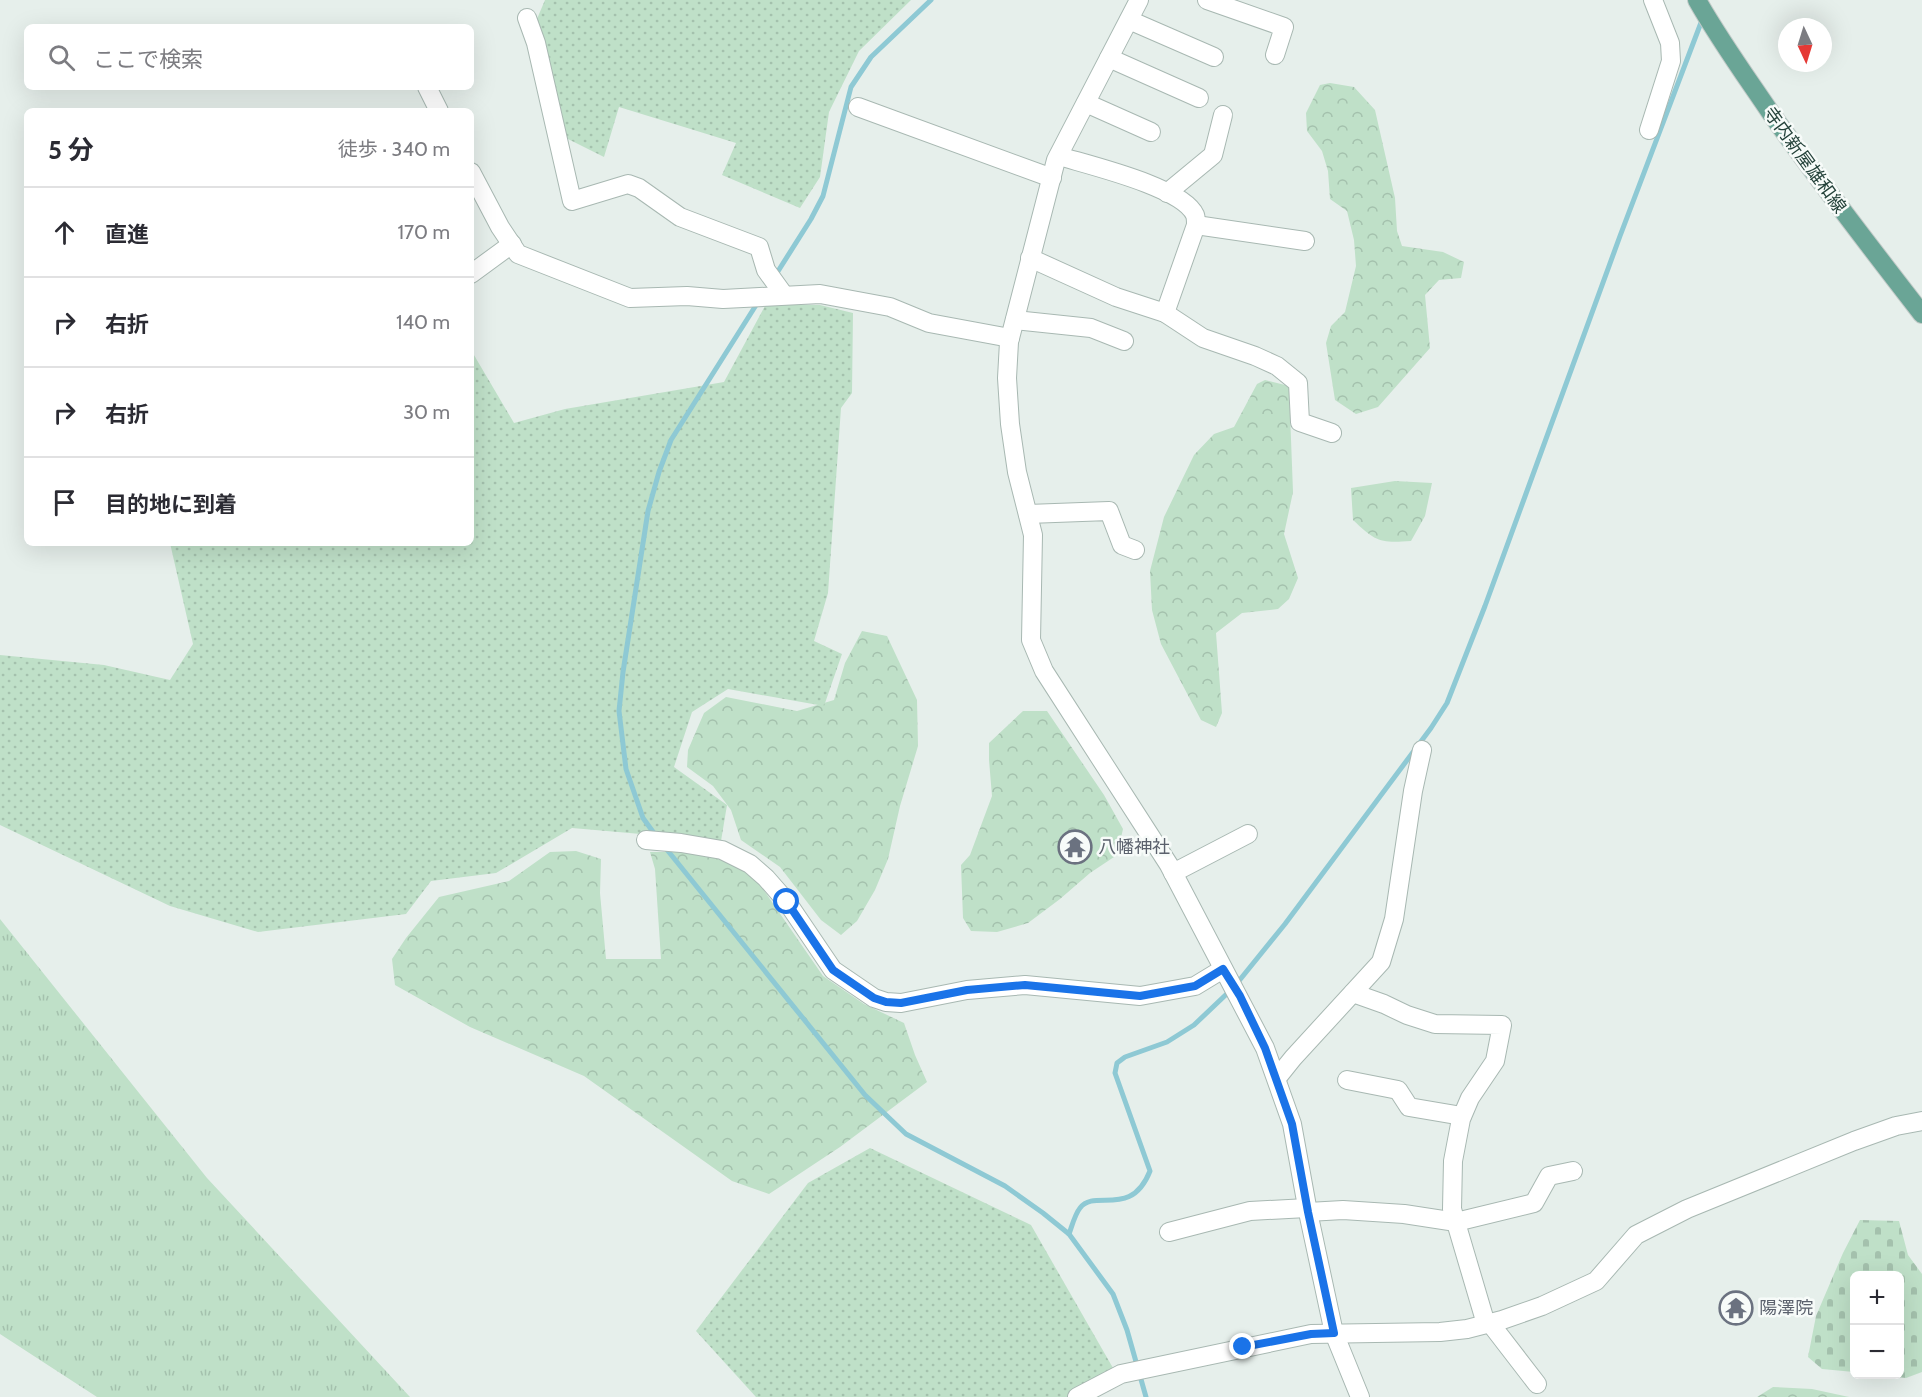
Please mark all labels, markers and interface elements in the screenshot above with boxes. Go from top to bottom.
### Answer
north arrow [1778,18,1832,72]
search box [24,24,474,90]
icon: search [45,41,78,74]
text: ここで検索 [93,46,203,73]
street label: 寺内新屋雄和線 [1759,103,1851,217]
text: 5 分 [48,134,94,166]
text: 徒歩 · 340 m [338,137,450,161]
icon: ahead [48,216,81,249]
text: 170 m [398,220,450,244]
text: 直進 [105,221,149,248]
icon: right [48,306,81,339]
text: 140 m [396,310,450,334]
text: 右折 [105,311,149,338]
icon: right [48,396,81,429]
text: 30 m [403,400,450,424]
text: 右折 [105,401,149,428]
icon: arrive [48,486,81,519]
text: 目的地に到着 [105,491,237,518]
temple icon: 八幡神社 [1057,829,1093,865]
place label: 八幡神社 [1098,836,1170,858]
route start [773,888,799,914]
map controls [1850,1271,1904,1379]
button: + [1850,1271,1904,1325]
temple icon: 陽澤院 [1718,1290,1754,1326]
place label: 陽澤院 [1759,1297,1813,1319]
button: − [1850,1325,1904,1379]
route end [1229,1333,1255,1359]

